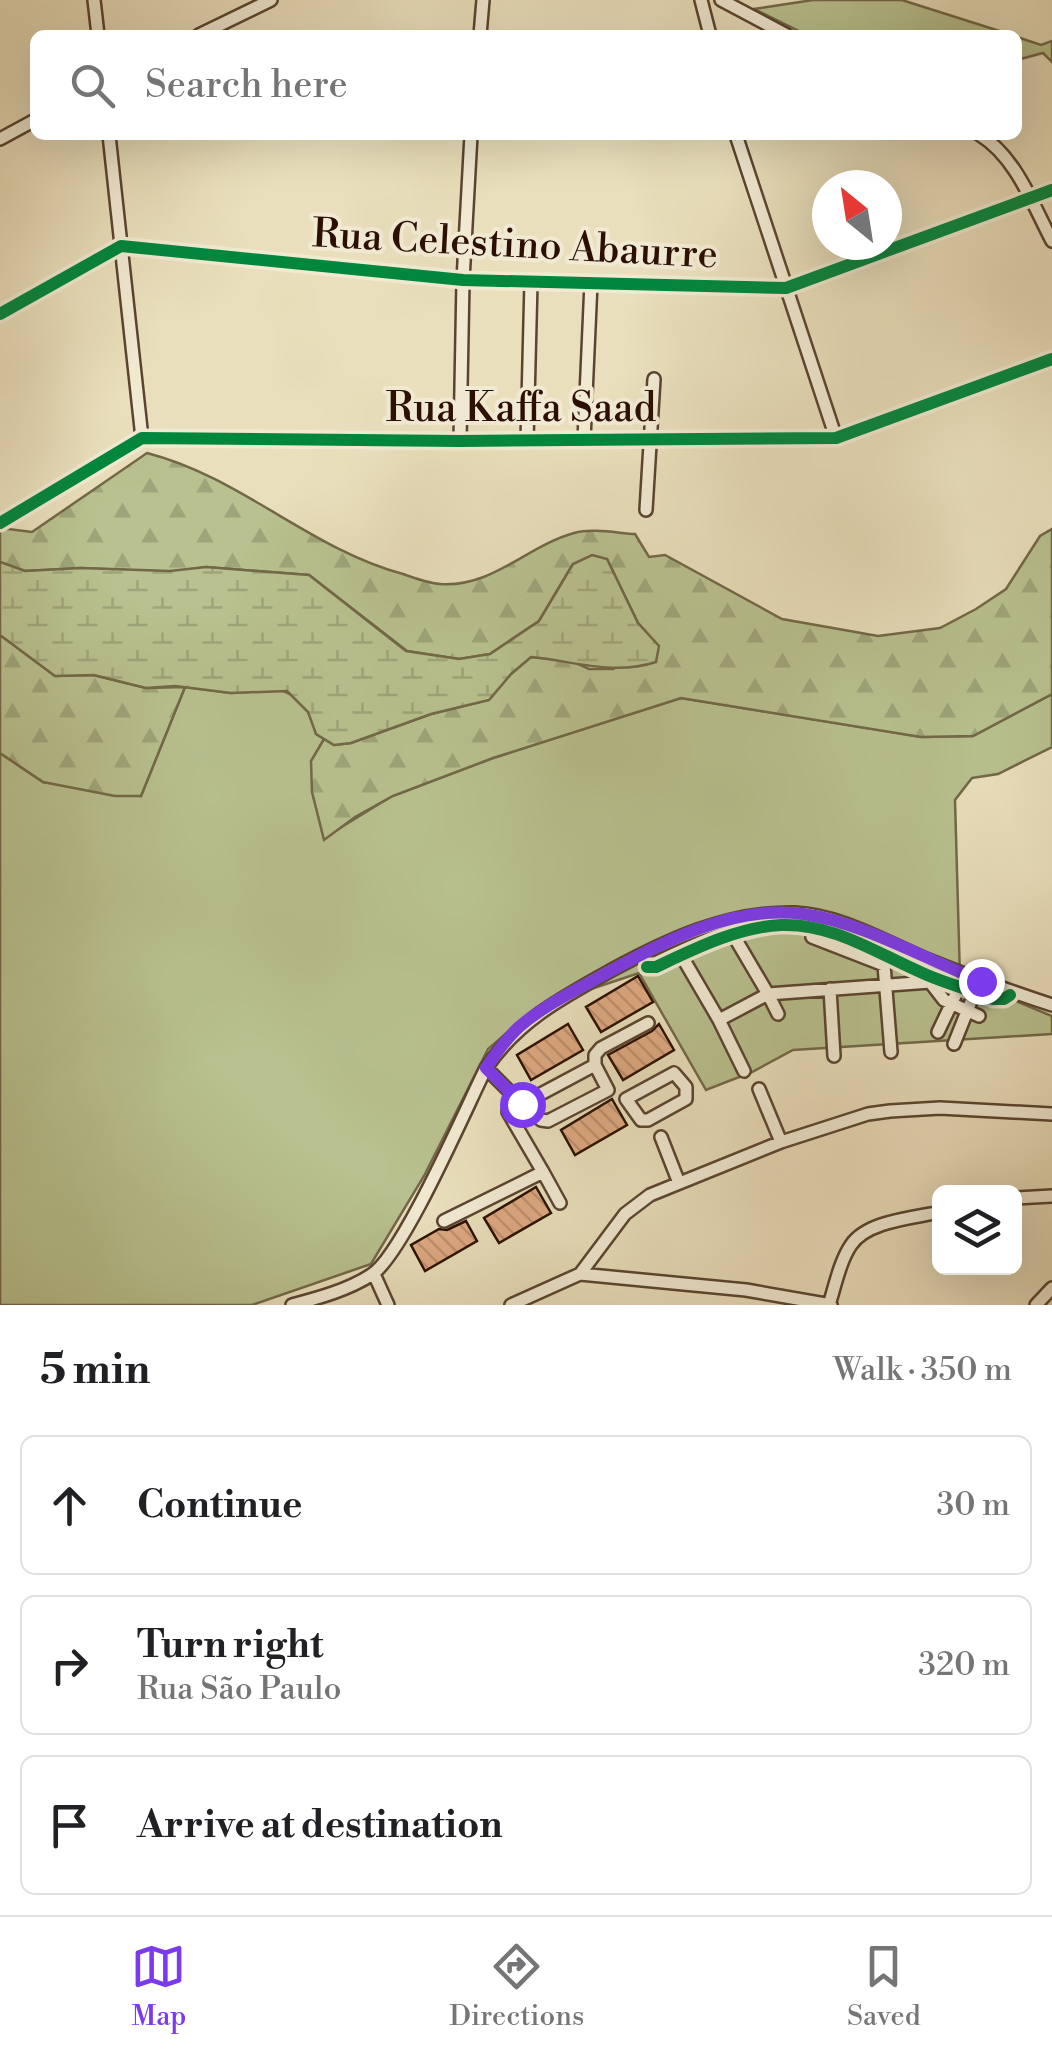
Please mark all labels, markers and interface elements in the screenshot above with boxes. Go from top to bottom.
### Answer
search box [30,30,1022,140]
icon: search [65,58,120,113]
text: Search here [145,62,348,109]
north arrow [812,170,902,260]
street label: Rua Celestino Abaurre [311,209,719,281]
street label: Rua Kaffa Saad [386,384,656,434]
route end [959,959,1005,1005]
route start [500,1082,546,1128]
map controls [932,1185,1022,1275]
button: layers [932,1185,1022,1275]
text: 5 min [40,1344,150,1397]
text: Walk · 350 m [833,1350,1012,1390]
icon: ahead [42,1478,97,1533]
text: Continue [137,1482,302,1529]
text: 30 m [936,1485,1010,1525]
text: Turn right [137,1622,323,1669]
icon: right [42,1638,97,1693]
text: 320 m [918,1645,1010,1685]
text: Rua São Paulo [137,1669,341,1709]
icon: arrive [42,1798,97,1853]
text: Arrive at destination [137,1802,503,1849]
tab: Map [131,1939,186,2034]
tab: Directions [449,1939,584,2034]
tab: Saved [847,1939,921,2034]

